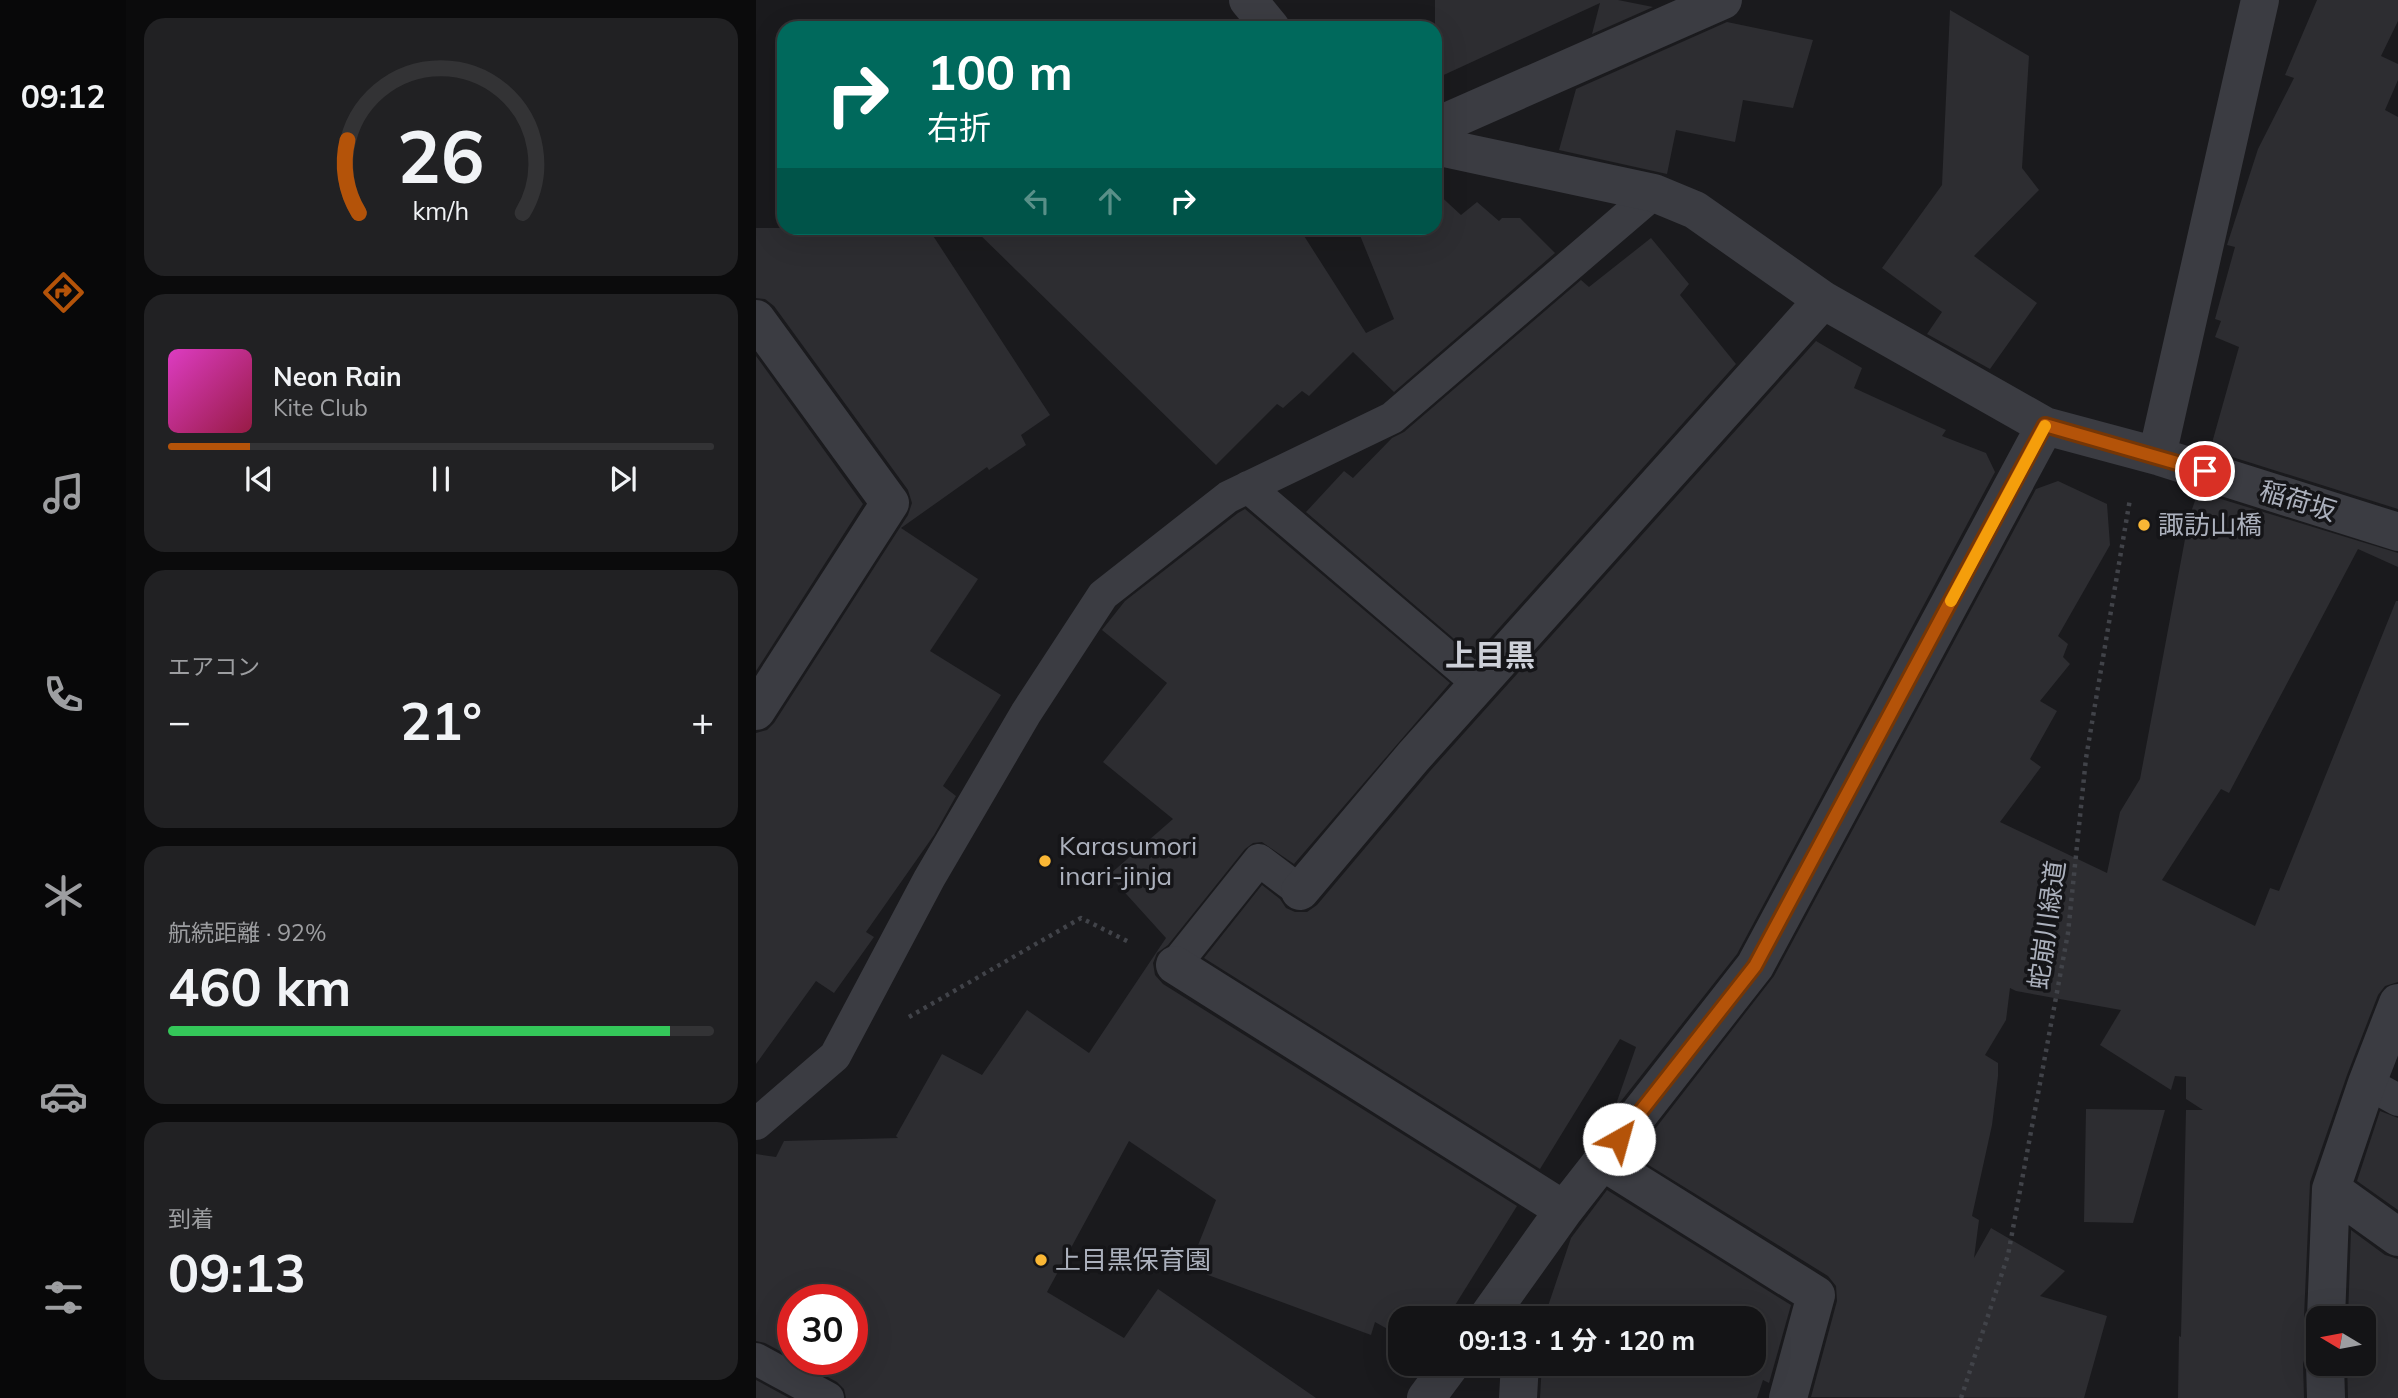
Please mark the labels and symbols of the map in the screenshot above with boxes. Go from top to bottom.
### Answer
pin [2175,441,2235,501]
street label: 稲荷坂 [2256,473,2340,528]
place label: 諏訪山橋 [2158,508,2262,541]
marker: 諏訪山橋 [2136,517,2152,533]
district label: 上目黒 [1445,636,1535,674]
place label: Karasumori inari-jinja [1059,829,1197,892]
marker: Karasumori inari-jinja [1037,853,1053,869]
street label: 蛇崩川緑道 [2021,858,2072,992]
position arrow [1582,1102,1656,1176]
place label: 上目黒保育園 [1055,1243,1211,1276]
marker: 上目黒保育園 [1033,1252,1049,1268]
speed limit sign: 30 [777,1284,868,1375]
north arrow [2306,1306,2376,1376]

